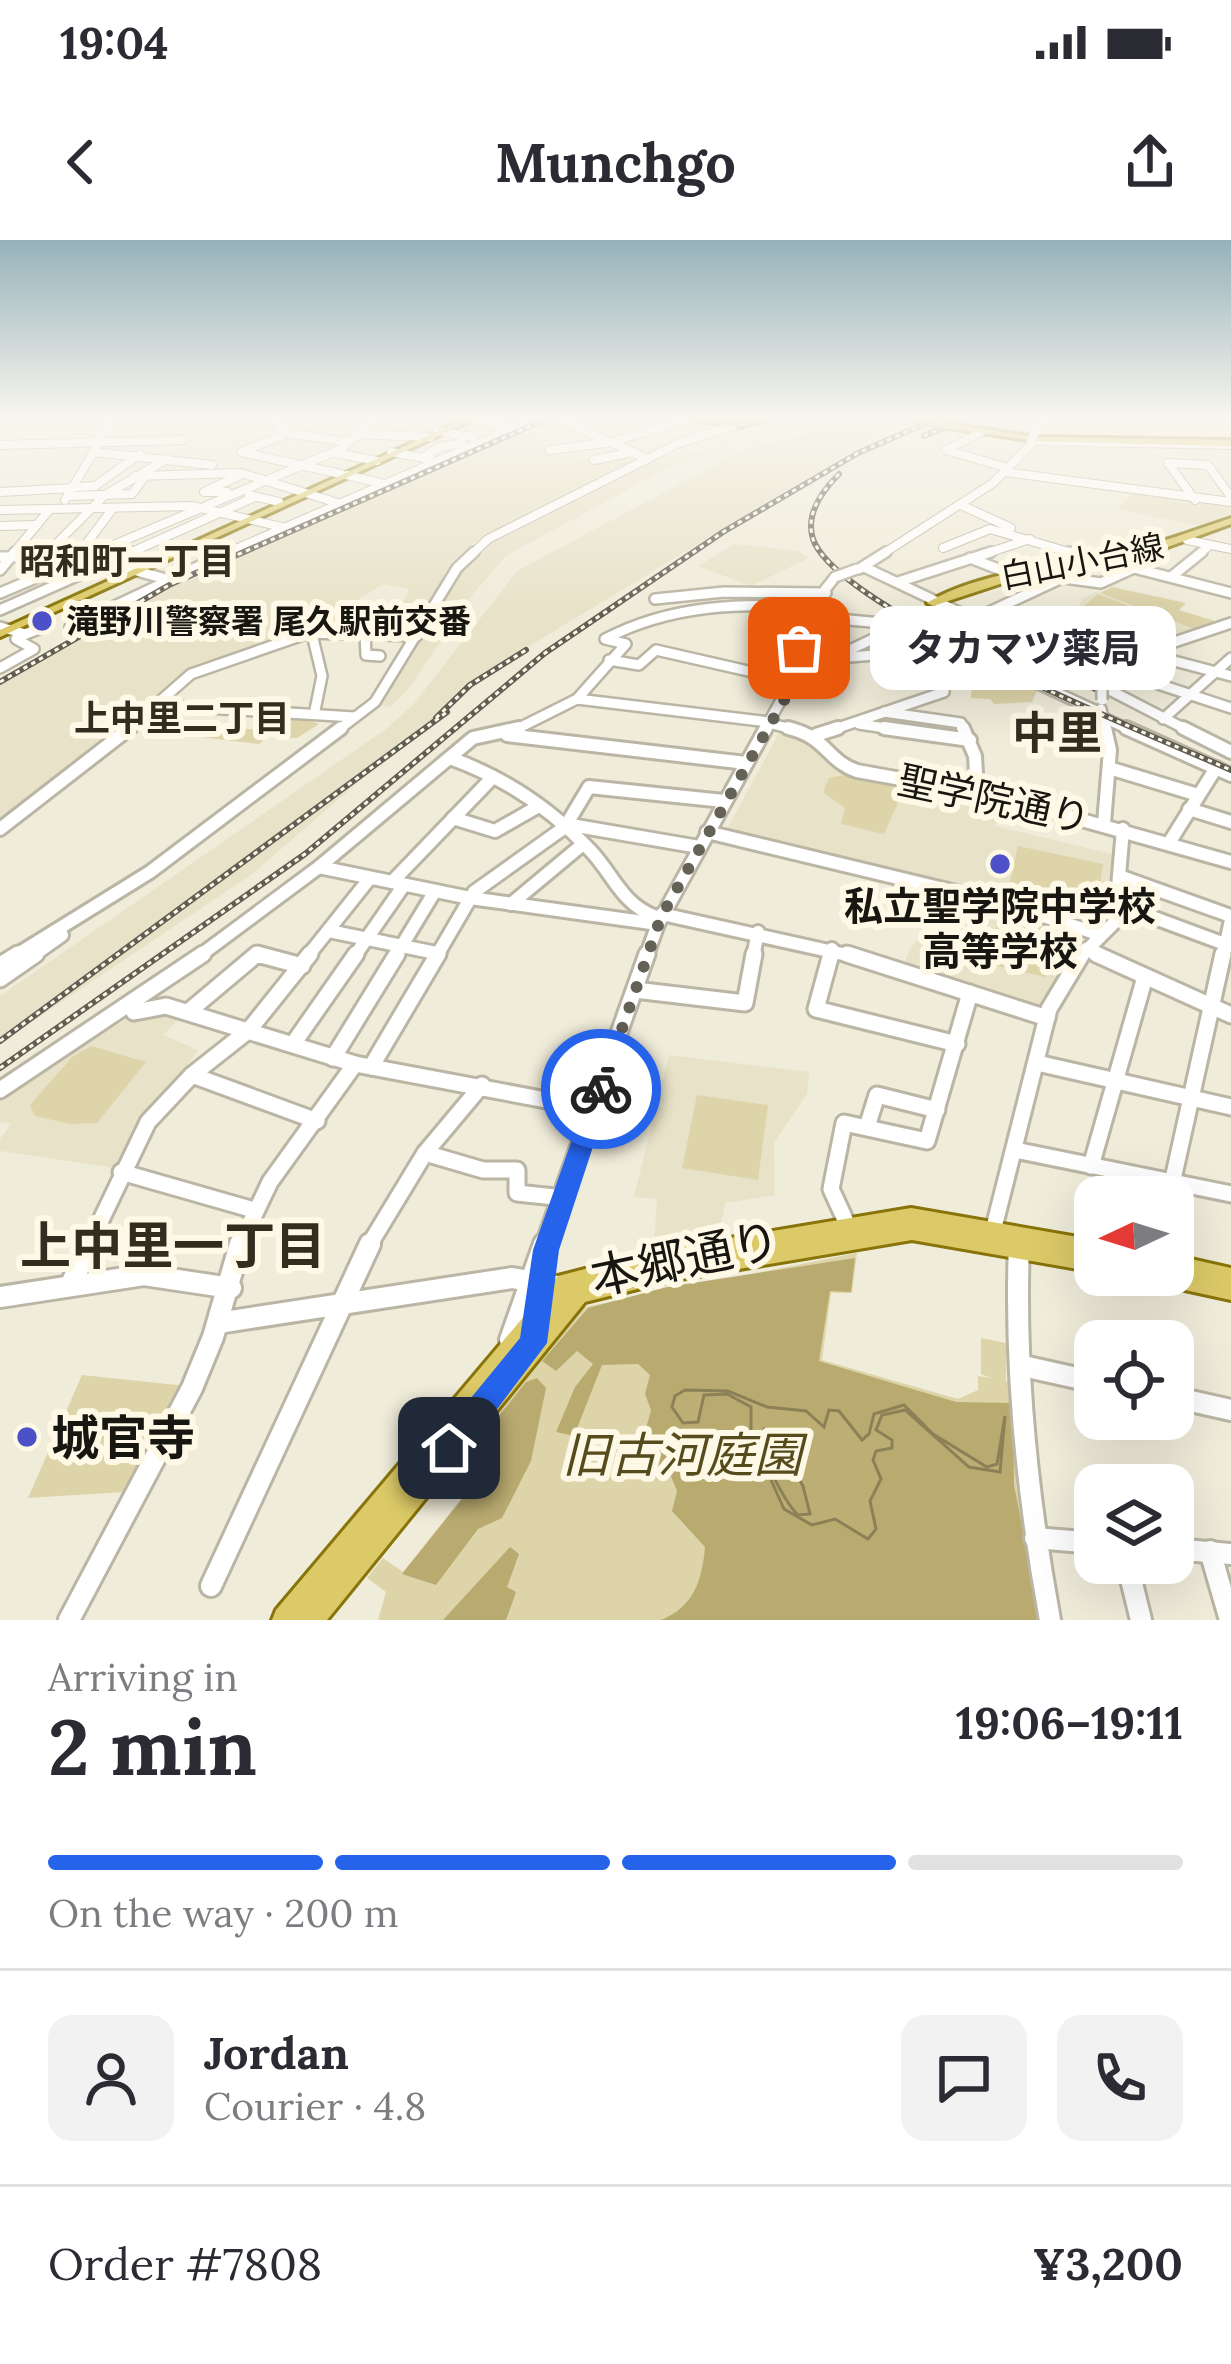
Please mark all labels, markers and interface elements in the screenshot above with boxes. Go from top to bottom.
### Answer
text: 19:04 [60,14,169,71]
text: Munchgo [495,128,736,197]
icon: back [48,129,114,195]
icon: share [1117,129,1183,195]
street label: 白山小台線 [997,525,1167,597]
district label: 昭和町一丁目 [19,538,235,584]
pin [748,597,850,699]
place label: 滝野川警察署 尾久駅前交番 [66,600,471,642]
callout: タカマツ薬局 [871,606,1177,690]
marker: 滝野川警察署 尾久駅前交番 [29,608,55,634]
icon: bag [766,615,832,681]
text: タカマツ薬局 [906,623,1140,673]
district label: 上中里二丁目 [74,695,290,741]
district label: 中里 [1012,704,1102,761]
street label: 聖学院通り [893,754,1095,844]
marker: 私立聖学院中学校 高等学校 [987,851,1013,877]
place label: 私立聖学院中学校 高等学校 [844,881,1156,976]
courier [541,1029,661,1149]
icon: bike [568,1056,634,1122]
north arrow [1074,1176,1194,1296]
map controls [1074,1176,1194,1584]
street label: 本郷通り [585,1208,785,1308]
district label: 上中里一丁目 [20,1213,326,1278]
button: locate [1074,1320,1194,1440]
pin [398,1397,500,1499]
place label: 城官寺 [51,1407,195,1468]
icon: home [416,1415,482,1481]
marker: 城官寺 [14,1424,40,1450]
park label: 旧古河庭園 [562,1424,808,1485]
button: layers [1074,1464,1194,1584]
text: Arriving in [48,1652,238,1702]
text: 19:06–19:11 [956,1694,1183,1751]
text: 2 min [48,1697,257,1796]
text: On the way · 200 m [48,1888,399,1938]
button: person [48,2015,174,2141]
button: chat [901,2015,1027,2141]
button: phone [1057,2015,1183,2141]
text: Jordan [204,2024,349,2081]
text: Courier · 4.8 [204,2081,426,2131]
text: Order #7808 [48,2235,322,2292]
text: ¥3,200 [1033,2235,1183,2292]

